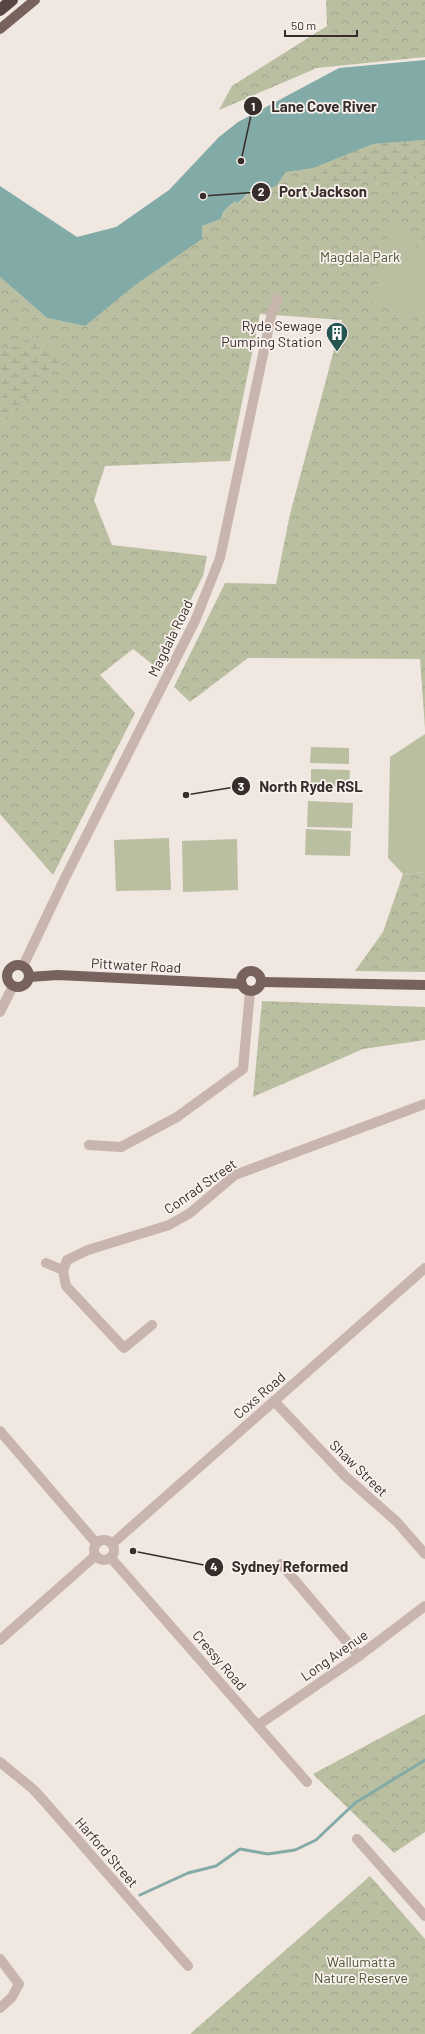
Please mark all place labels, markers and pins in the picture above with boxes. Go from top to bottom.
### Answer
callout: Lane Cove River [243,93,384,120]
callout: Port Jackson [251,179,375,206]
place label: Ryde Sewage Pumping Station [221,317,322,350]
building icon: Ryde Sewage Pumping Station [324,320,350,353]
callout: North Ryde RSL [231,773,371,800]
callout: Sydney Reformed [204,1553,357,1580]

